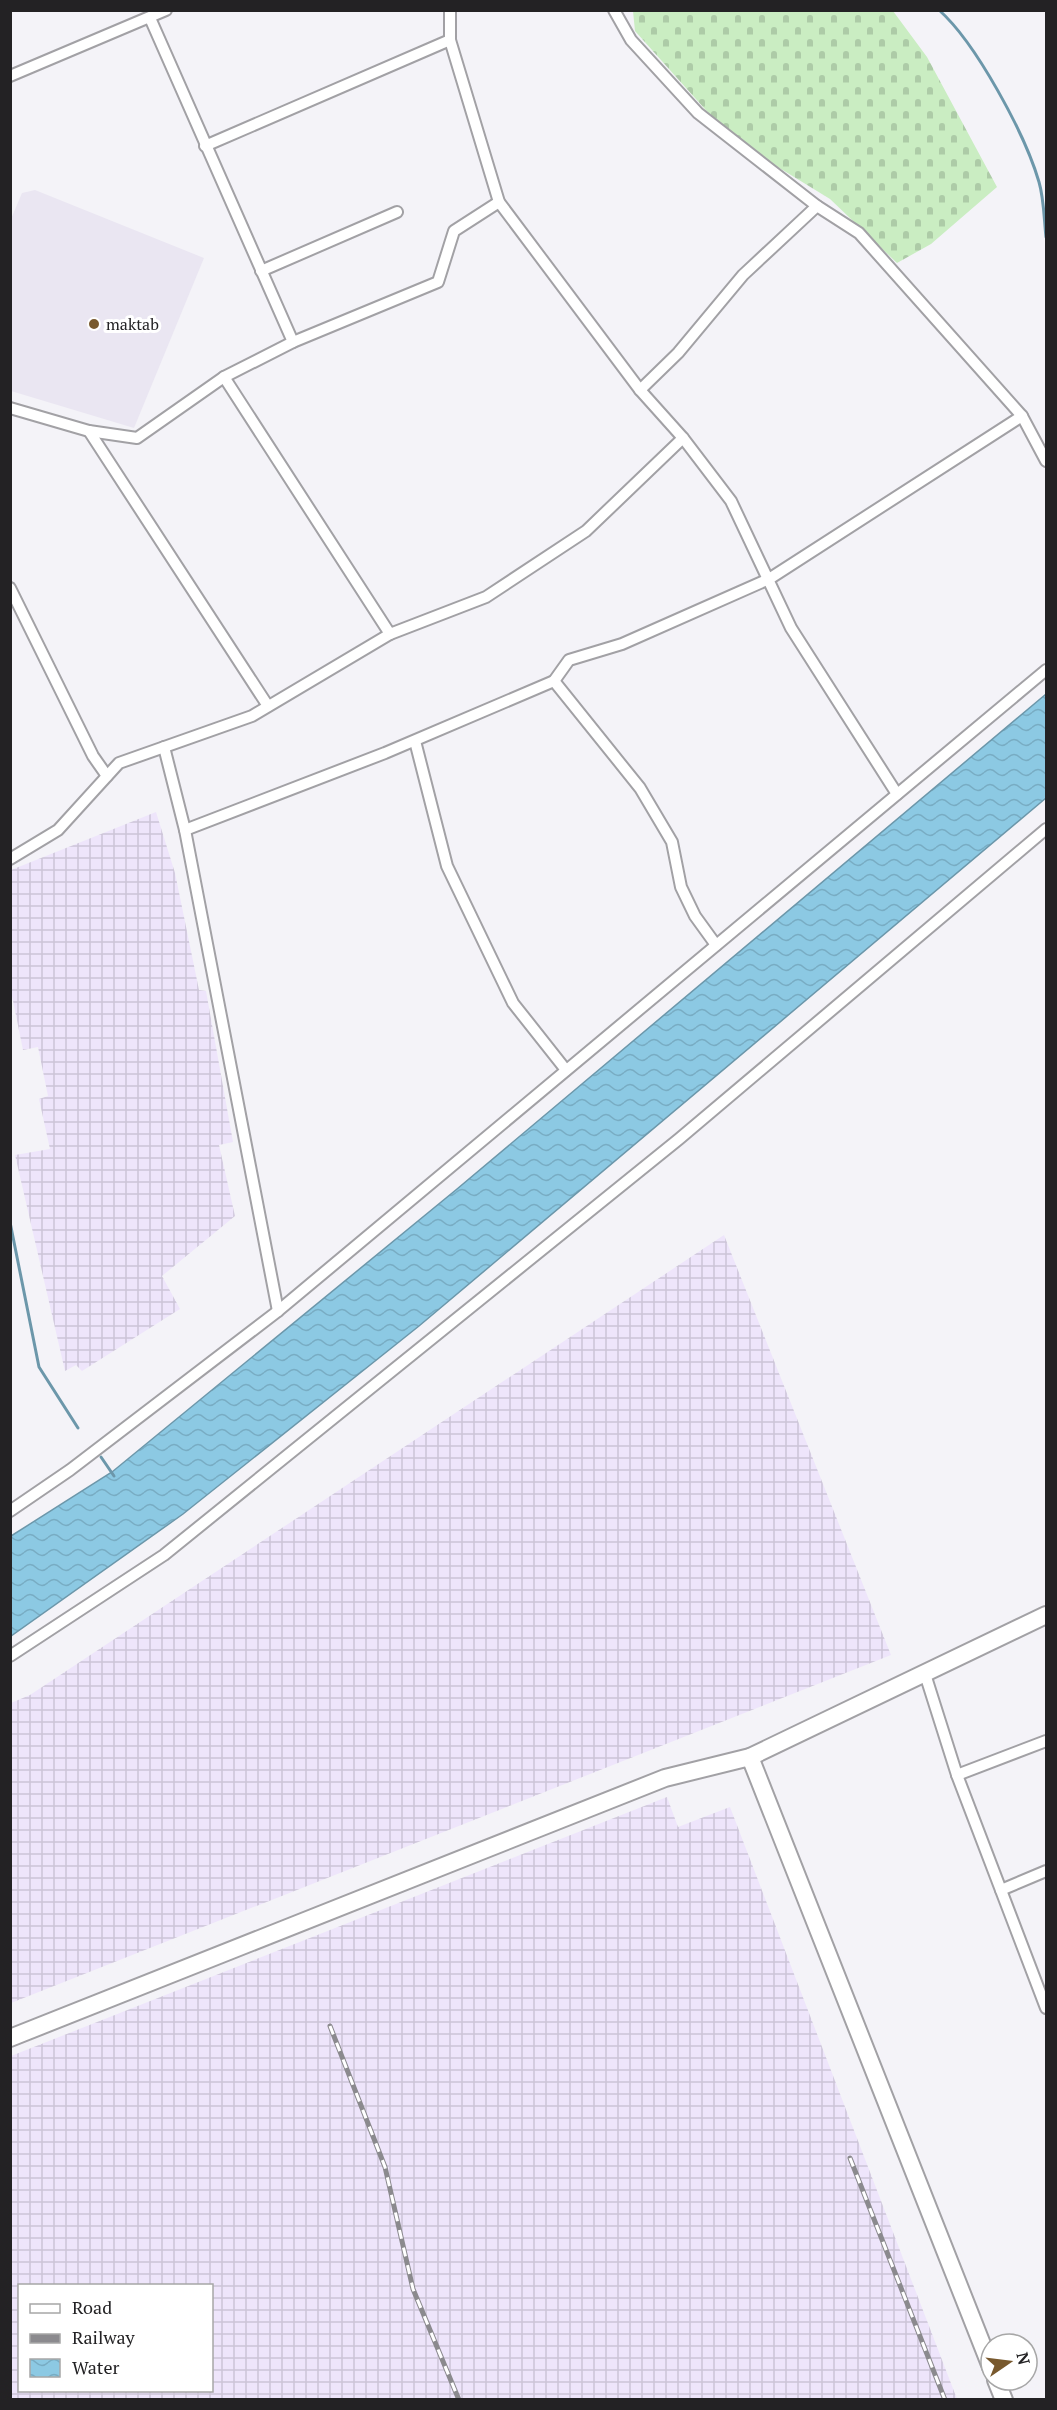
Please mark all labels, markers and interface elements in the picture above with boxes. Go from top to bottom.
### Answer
place label: maktab [106,313,159,335]
marker: maktab [87,317,101,331]
legend [18,2284,213,2392]
text: Road [72,2295,112,2319]
text: Railway [72,2325,136,2349]
north arrow [979,2332,1039,2392]
text: N [1011,2350,1036,2367]
text: Water [72,2355,119,2379]

